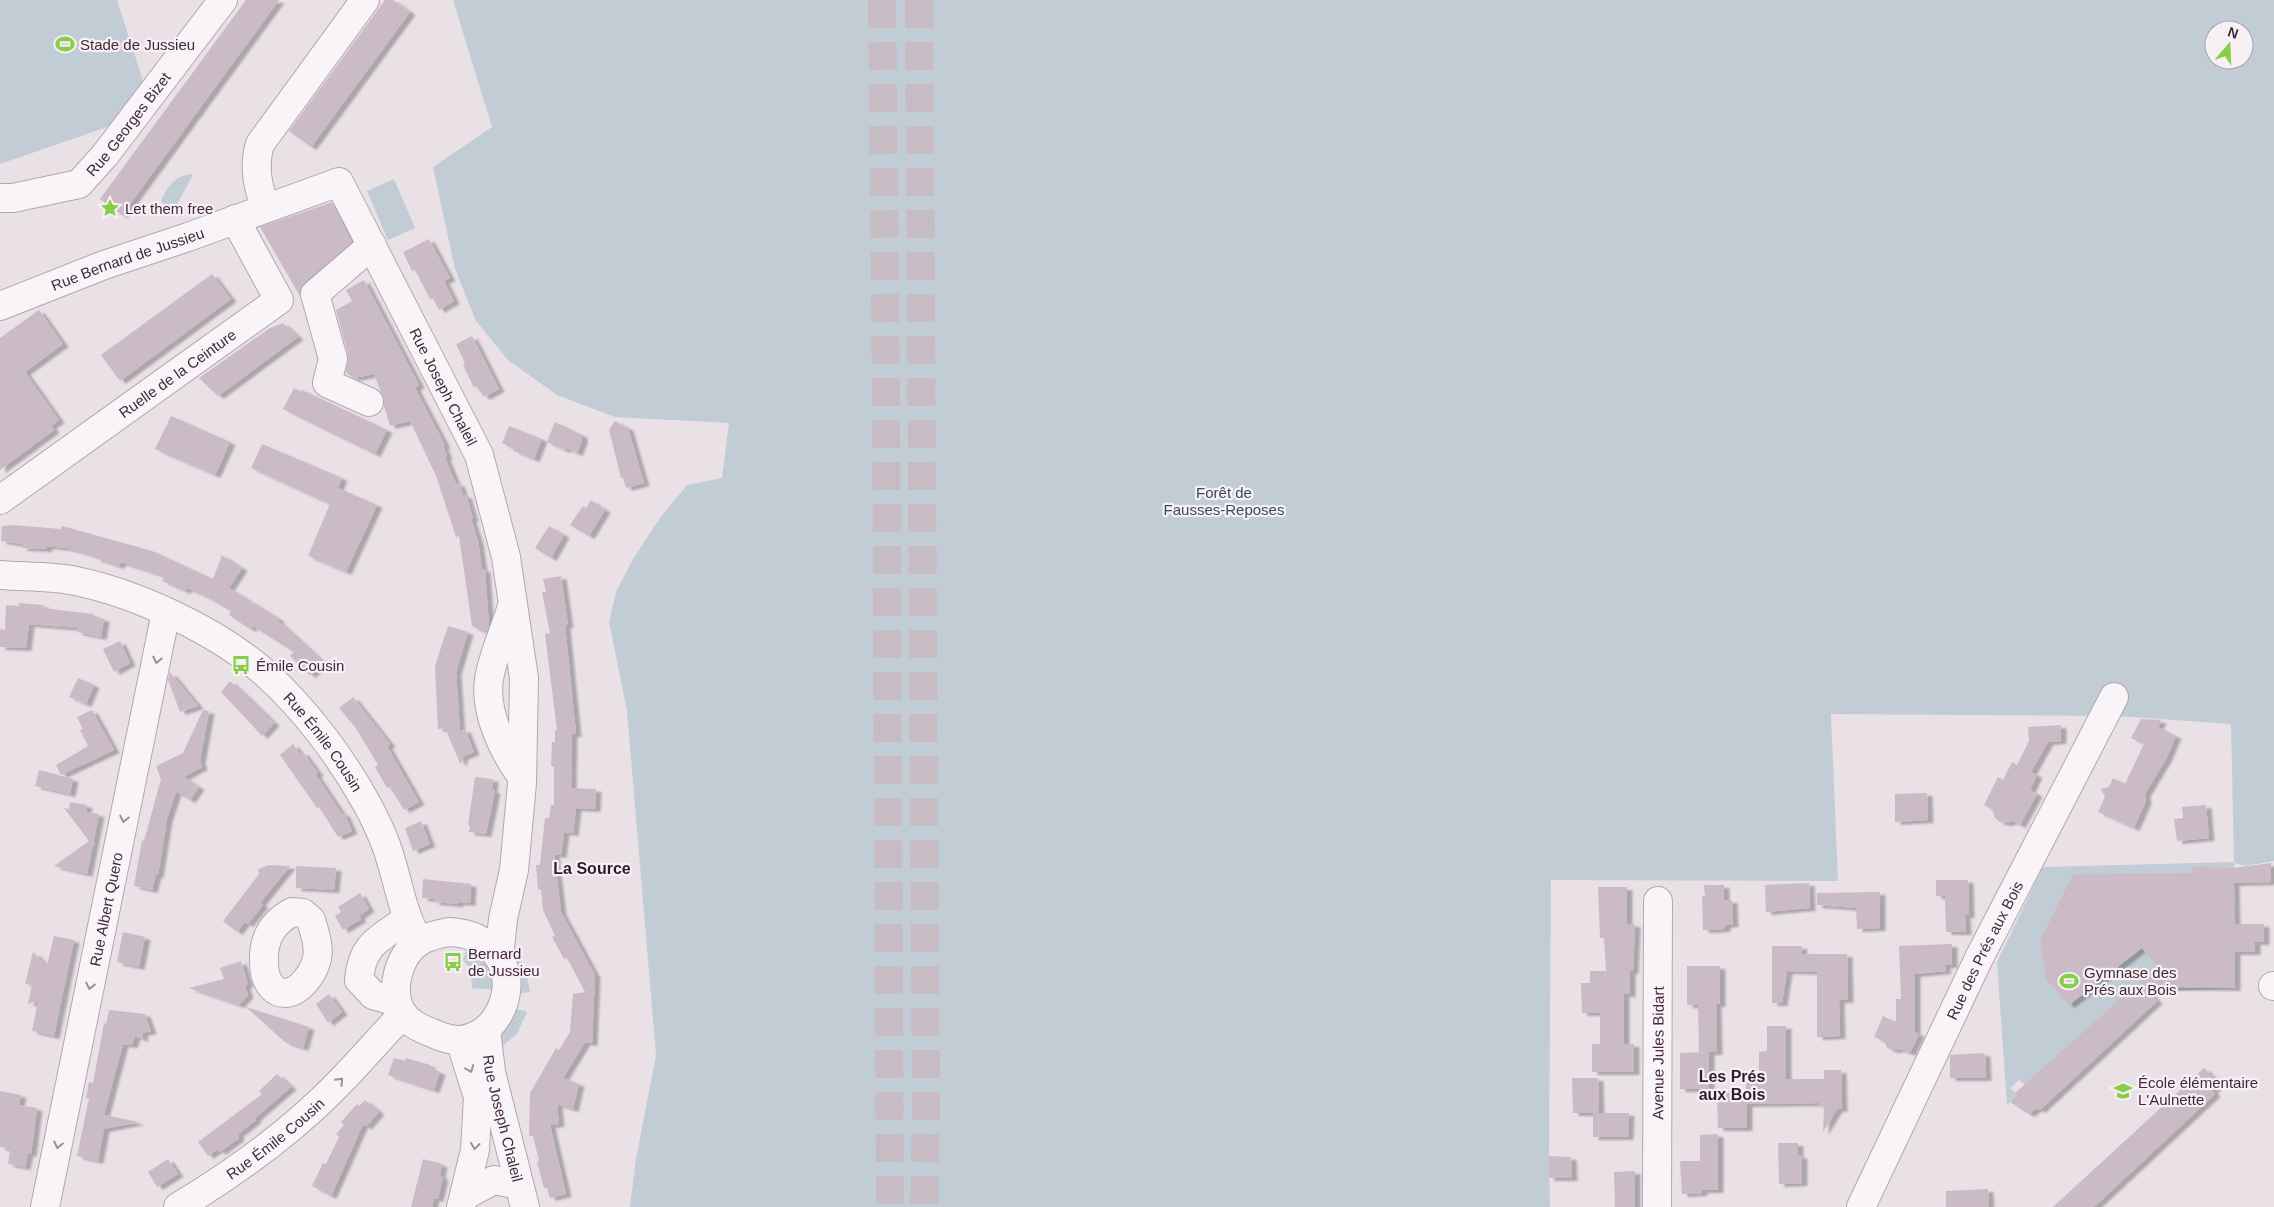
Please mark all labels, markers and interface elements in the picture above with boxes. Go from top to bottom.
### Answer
north arrow [2204,20,2254,70]
text: N [2226,23,2241,42]
sports icon: Stade de Jussieu [54,33,76,55]
place label: Stade de Jussieu [80,36,195,53]
street label: Rue Georges Bizet [82,68,174,179]
place icon: Let them free [99,197,121,219]
place label: Let them free [125,200,213,217]
street label: Rue Bernard de Jussieu [49,223,206,294]
street label: Ruelle de la Ceinture [115,325,239,421]
street label: Rue Joseph Chaleil [407,325,481,448]
park label: Forêt de Fausses-Reposes [1164,484,1284,518]
bus stop icon: Émile Cousin [230,654,252,676]
one-way arrow [152,656,162,664]
place label: Émile Cousin [256,657,344,674]
street label: Rue Émile Cousin [281,688,366,794]
one-way arrow [119,815,130,824]
street label: Rue Albert Quero [86,851,125,968]
district label: La Source [553,860,631,877]
street label: Rue des Prés aux Bois [1943,878,2026,1022]
place label: Bernard de Jussieu [468,945,540,979]
bus stop icon: Bernard de Jussieu [442,951,464,973]
place label: Gymnase des Prés aux Bois [2084,964,2177,998]
sports icon: Gymnase des Prés aux Bois [2058,970,2080,992]
one-way arrow [85,981,96,990]
street label: Avenue Jules Bidart [1649,986,1666,1120]
street label: Rue Joseph Chaleil [481,1054,527,1183]
one-way arrow [464,1064,474,1073]
district label: Les Prés aux Bois [1699,1068,1765,1103]
place label: École élémentaire L'Aulnette [2138,1074,2258,1108]
one-way arrow [334,1078,343,1087]
school or university icon: École élémentaire L'Aulnette [2112,1080,2134,1102]
street label: Rue Émile Cousin [223,1094,327,1182]
one-way arrow [53,1141,63,1150]
one-way arrow [470,1142,481,1150]

